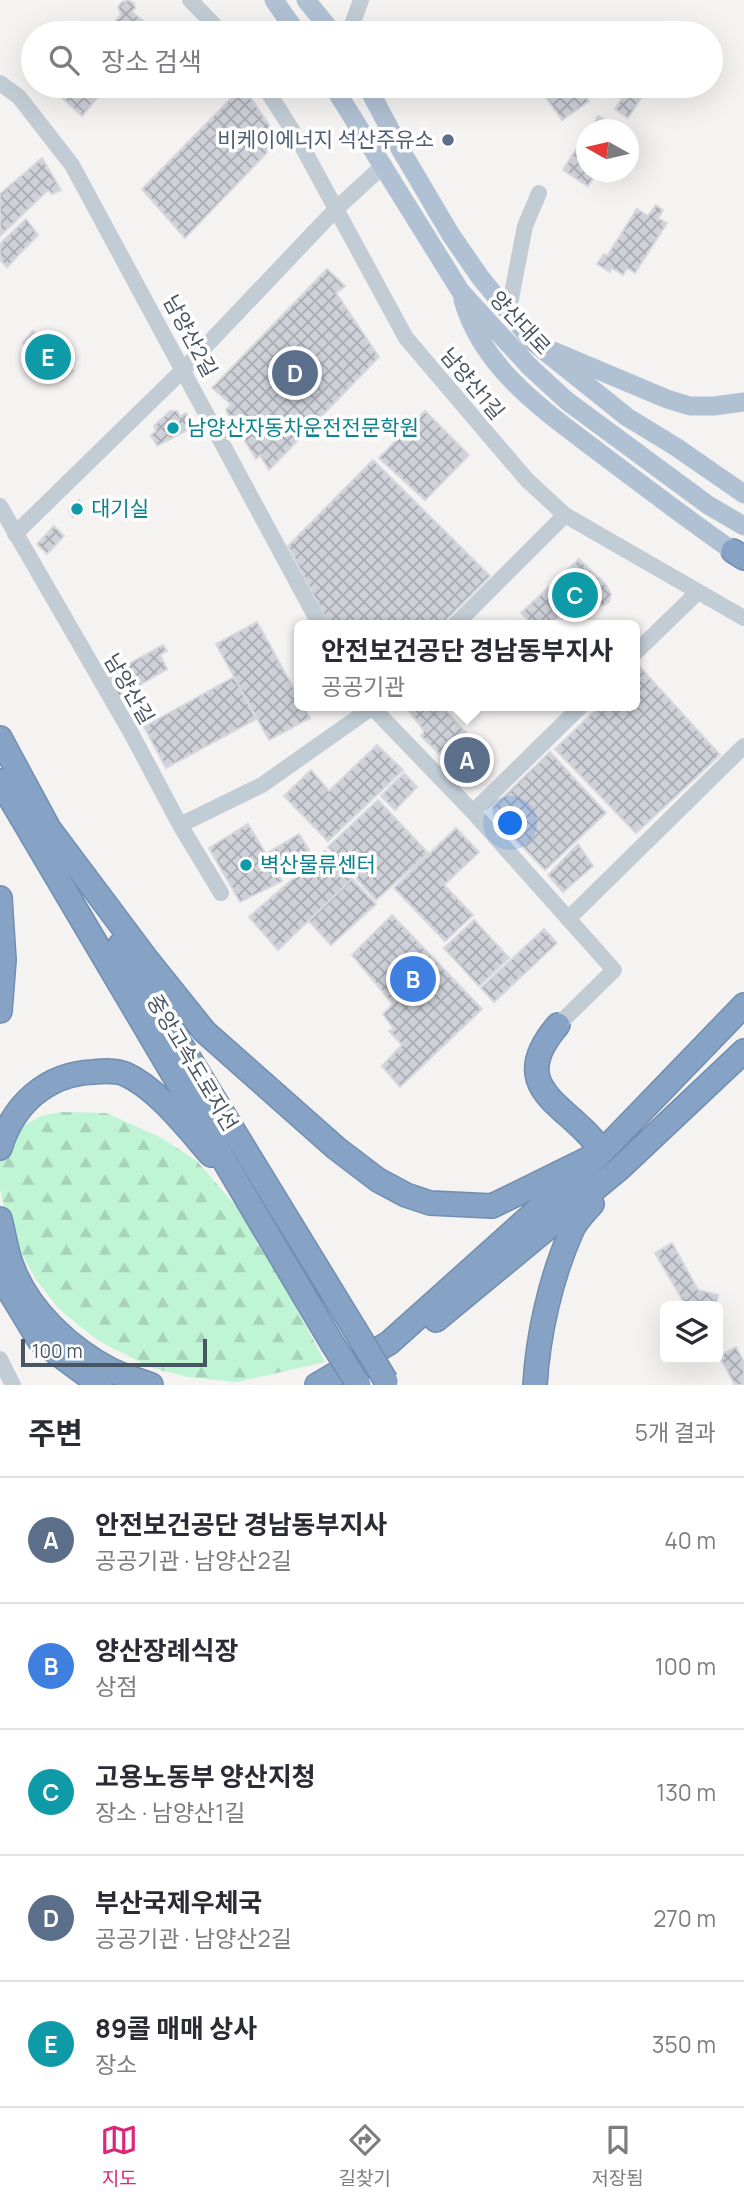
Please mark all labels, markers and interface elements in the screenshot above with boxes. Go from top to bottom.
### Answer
search box [21,21,723,98]
icon: search [45,41,83,79]
text: 장소 검색 [101,43,202,79]
north arrow [576,119,639,182]
place label: 비케이에너지 석산주유소 [217,125,434,153]
marker: 비케이에너지 석산주유소 [440,132,456,148]
street label: 양산대로 [484,285,557,360]
street label: 남양산2길 [158,290,224,382]
pin: E [25,331,71,383]
street label: 남양산1길 [435,342,511,425]
pin: D [272,347,318,399]
place label: 남양산자동차운전전문학원 [187,413,419,441]
marker: 남양산자동차운전전문학원 [165,420,181,436]
place label: 대기실 [91,494,149,522]
marker: 대기실 [69,501,85,517]
pin: C [552,569,598,621]
popup [294,620,640,711]
text: 안전보건공단 경남동부지사 [321,632,613,668]
street label: 남양산길 [98,648,161,729]
text: 공공기관 [321,670,406,702]
pin: A [444,734,490,786]
your location [493,806,527,840]
place label: 벽산물류센터 [260,850,376,878]
marker: 벽산물류센터 [238,857,254,873]
pin: B [390,953,436,1005]
street label: 중앙고속도로지선 [141,989,245,1136]
map controls [660,1301,723,1364]
button: layers [660,1301,723,1364]
scale bar [21,1336,206,1368]
text: 100 m [32,1338,83,1364]
text: 주변 [28,1412,83,1453]
text: 5개 결과 [635,1416,716,1448]
text: 안전보건공단 경남동부지사 [95,1506,387,1542]
text: A [43,1524,59,1556]
text: 40 m [664,1524,716,1556]
text: 공공기관 · 남양산2길 [95,1544,292,1576]
text: 양산장례식장 [95,1632,239,1668]
text: B [44,1650,58,1682]
text: 100 m [655,1650,716,1682]
text: 상점 [95,1670,137,1702]
text: 고용노동부 양산지청 [95,1758,315,1794]
text: C [43,1776,60,1808]
text: 130 m [656,1776,716,1808]
text: 장소 · 남양산1길 [95,1796,245,1828]
text: 부산국제우체국 [95,1884,262,1920]
text: D [43,1902,59,1934]
text: 270 m [653,1902,716,1934]
text: 공공기관 · 남양산2길 [95,1922,292,1954]
text: 89콜 매매 상사 [95,2010,257,2046]
text: E [44,2028,58,2060]
text: 350 m [652,2028,716,2060]
text: 장소 [95,2048,137,2080]
tab: 지도 [100,2121,138,2191]
tab: 길찾기 [339,2121,391,2191]
tab: 저장됨 [591,2121,644,2191]

